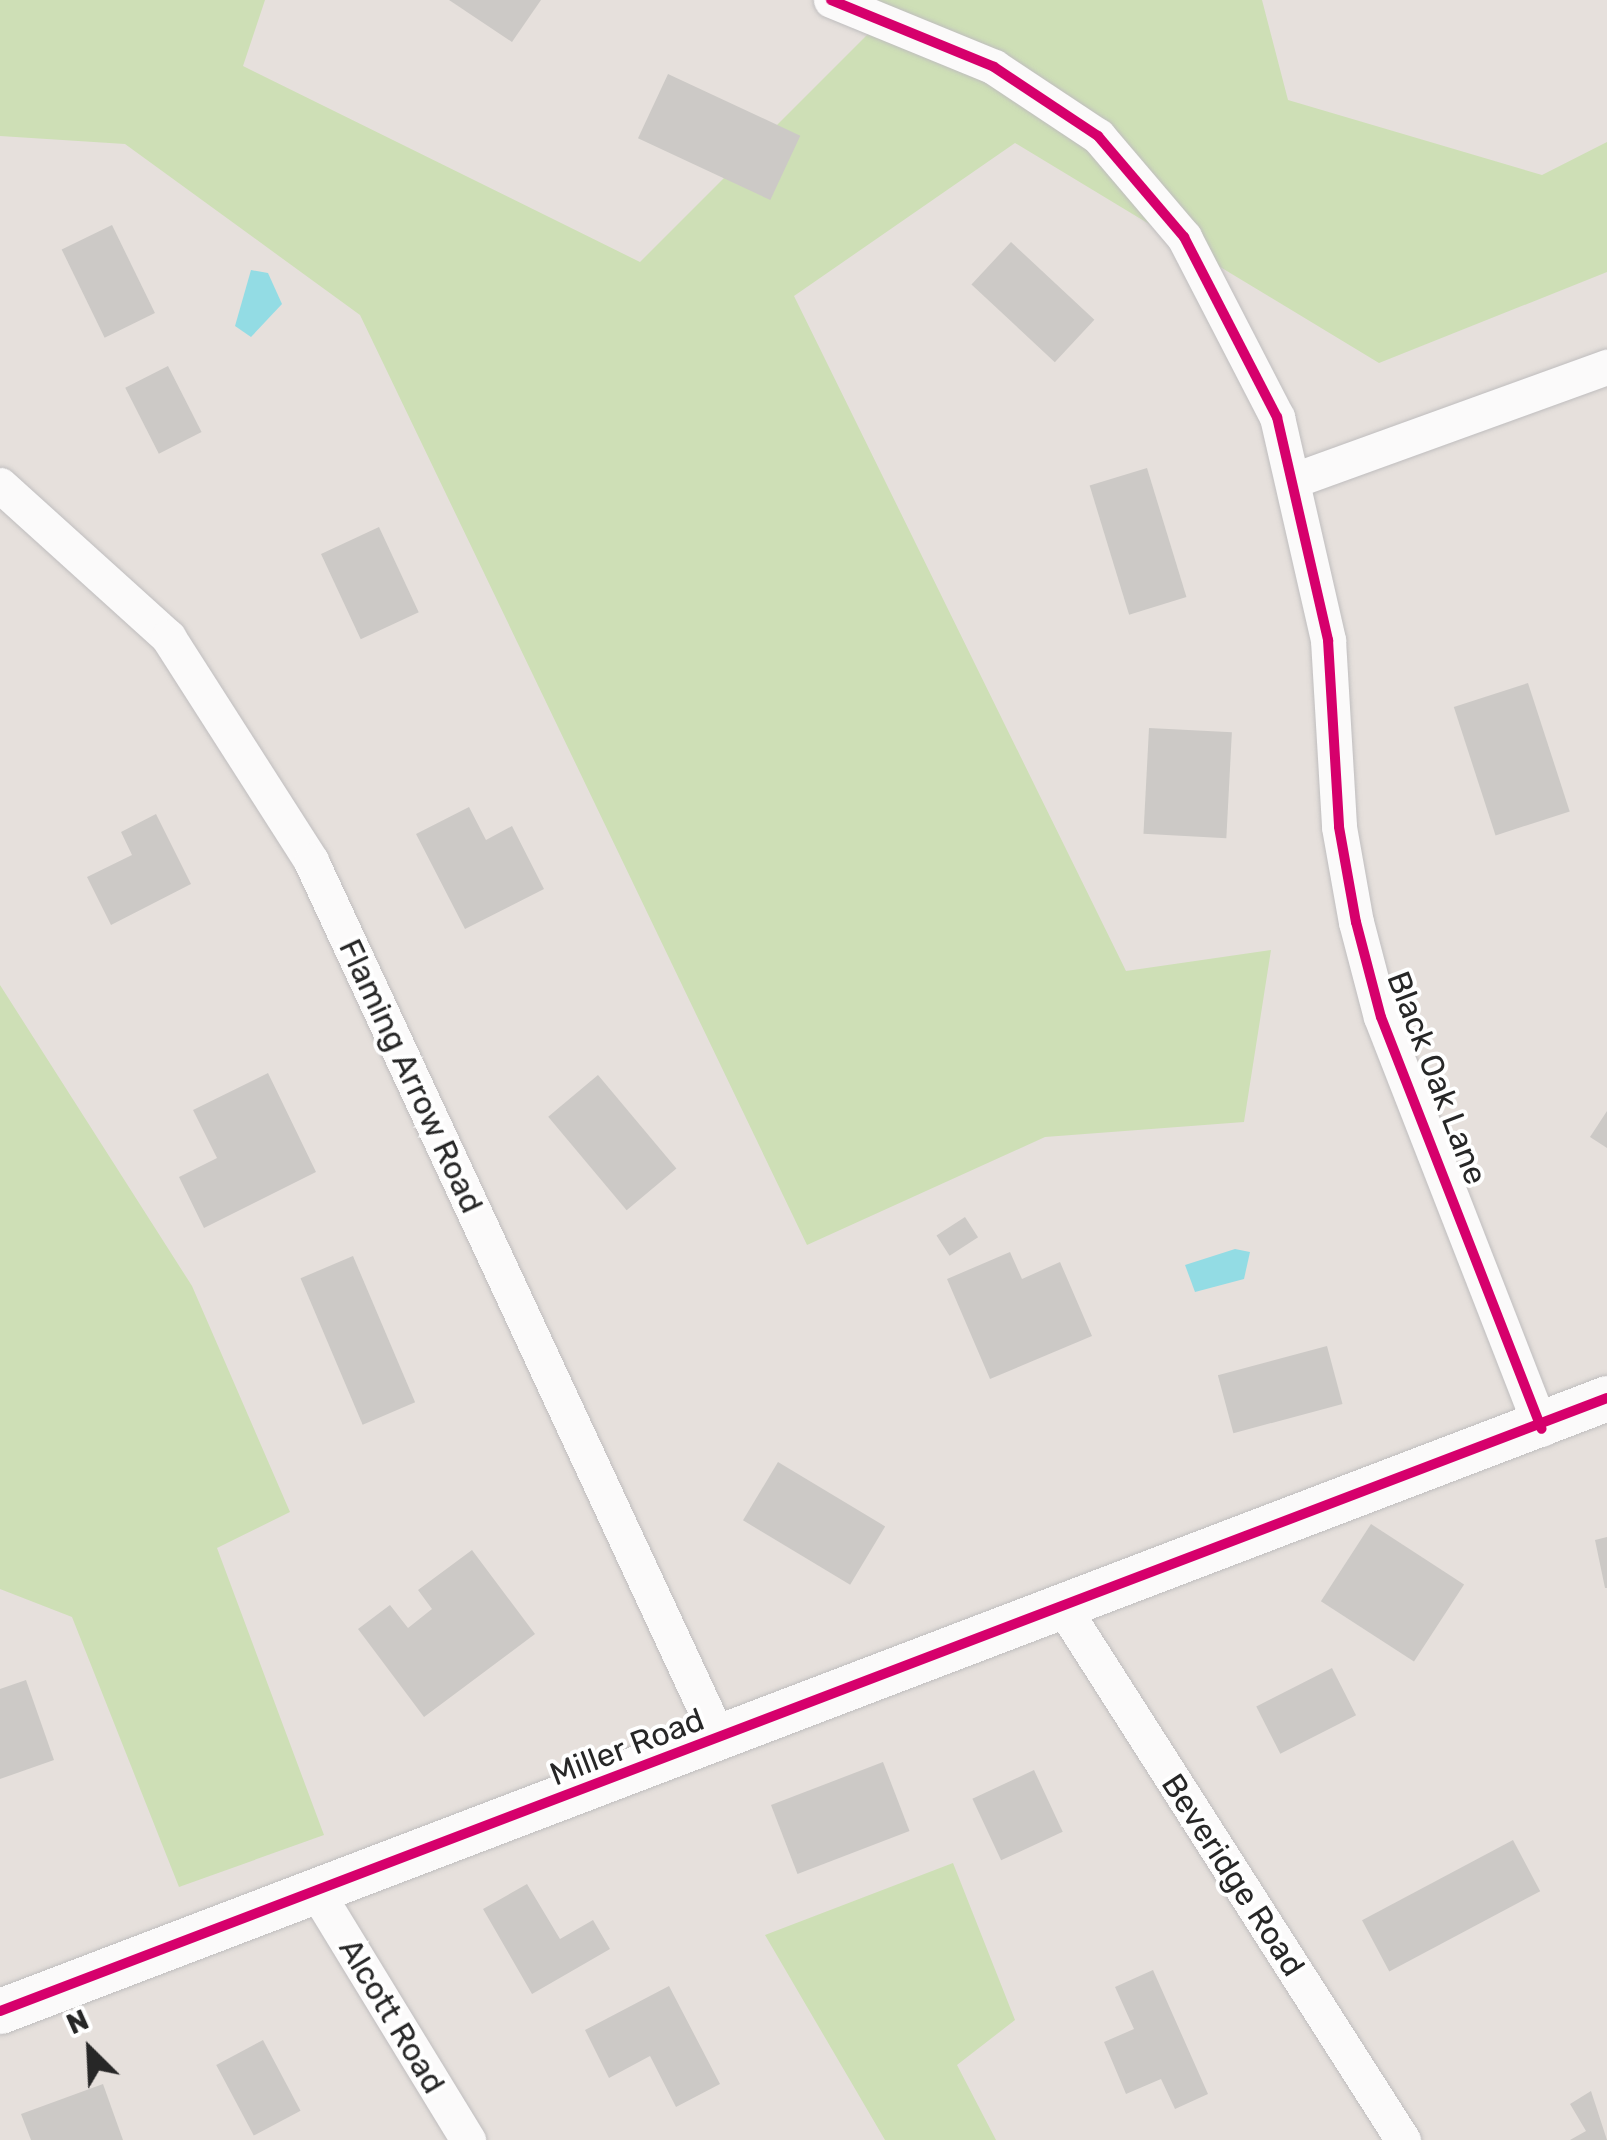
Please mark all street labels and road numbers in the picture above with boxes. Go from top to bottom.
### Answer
street label: Flaming Arrow Road [330,932,492,1220]
street label: Black Oak Lane [1379,966,1495,1190]
street label: Miller Road [544,1700,710,1794]
street label: Beveridge Road [1153,1767,1313,1983]
street label: Alcott Road [331,1932,453,2100]

